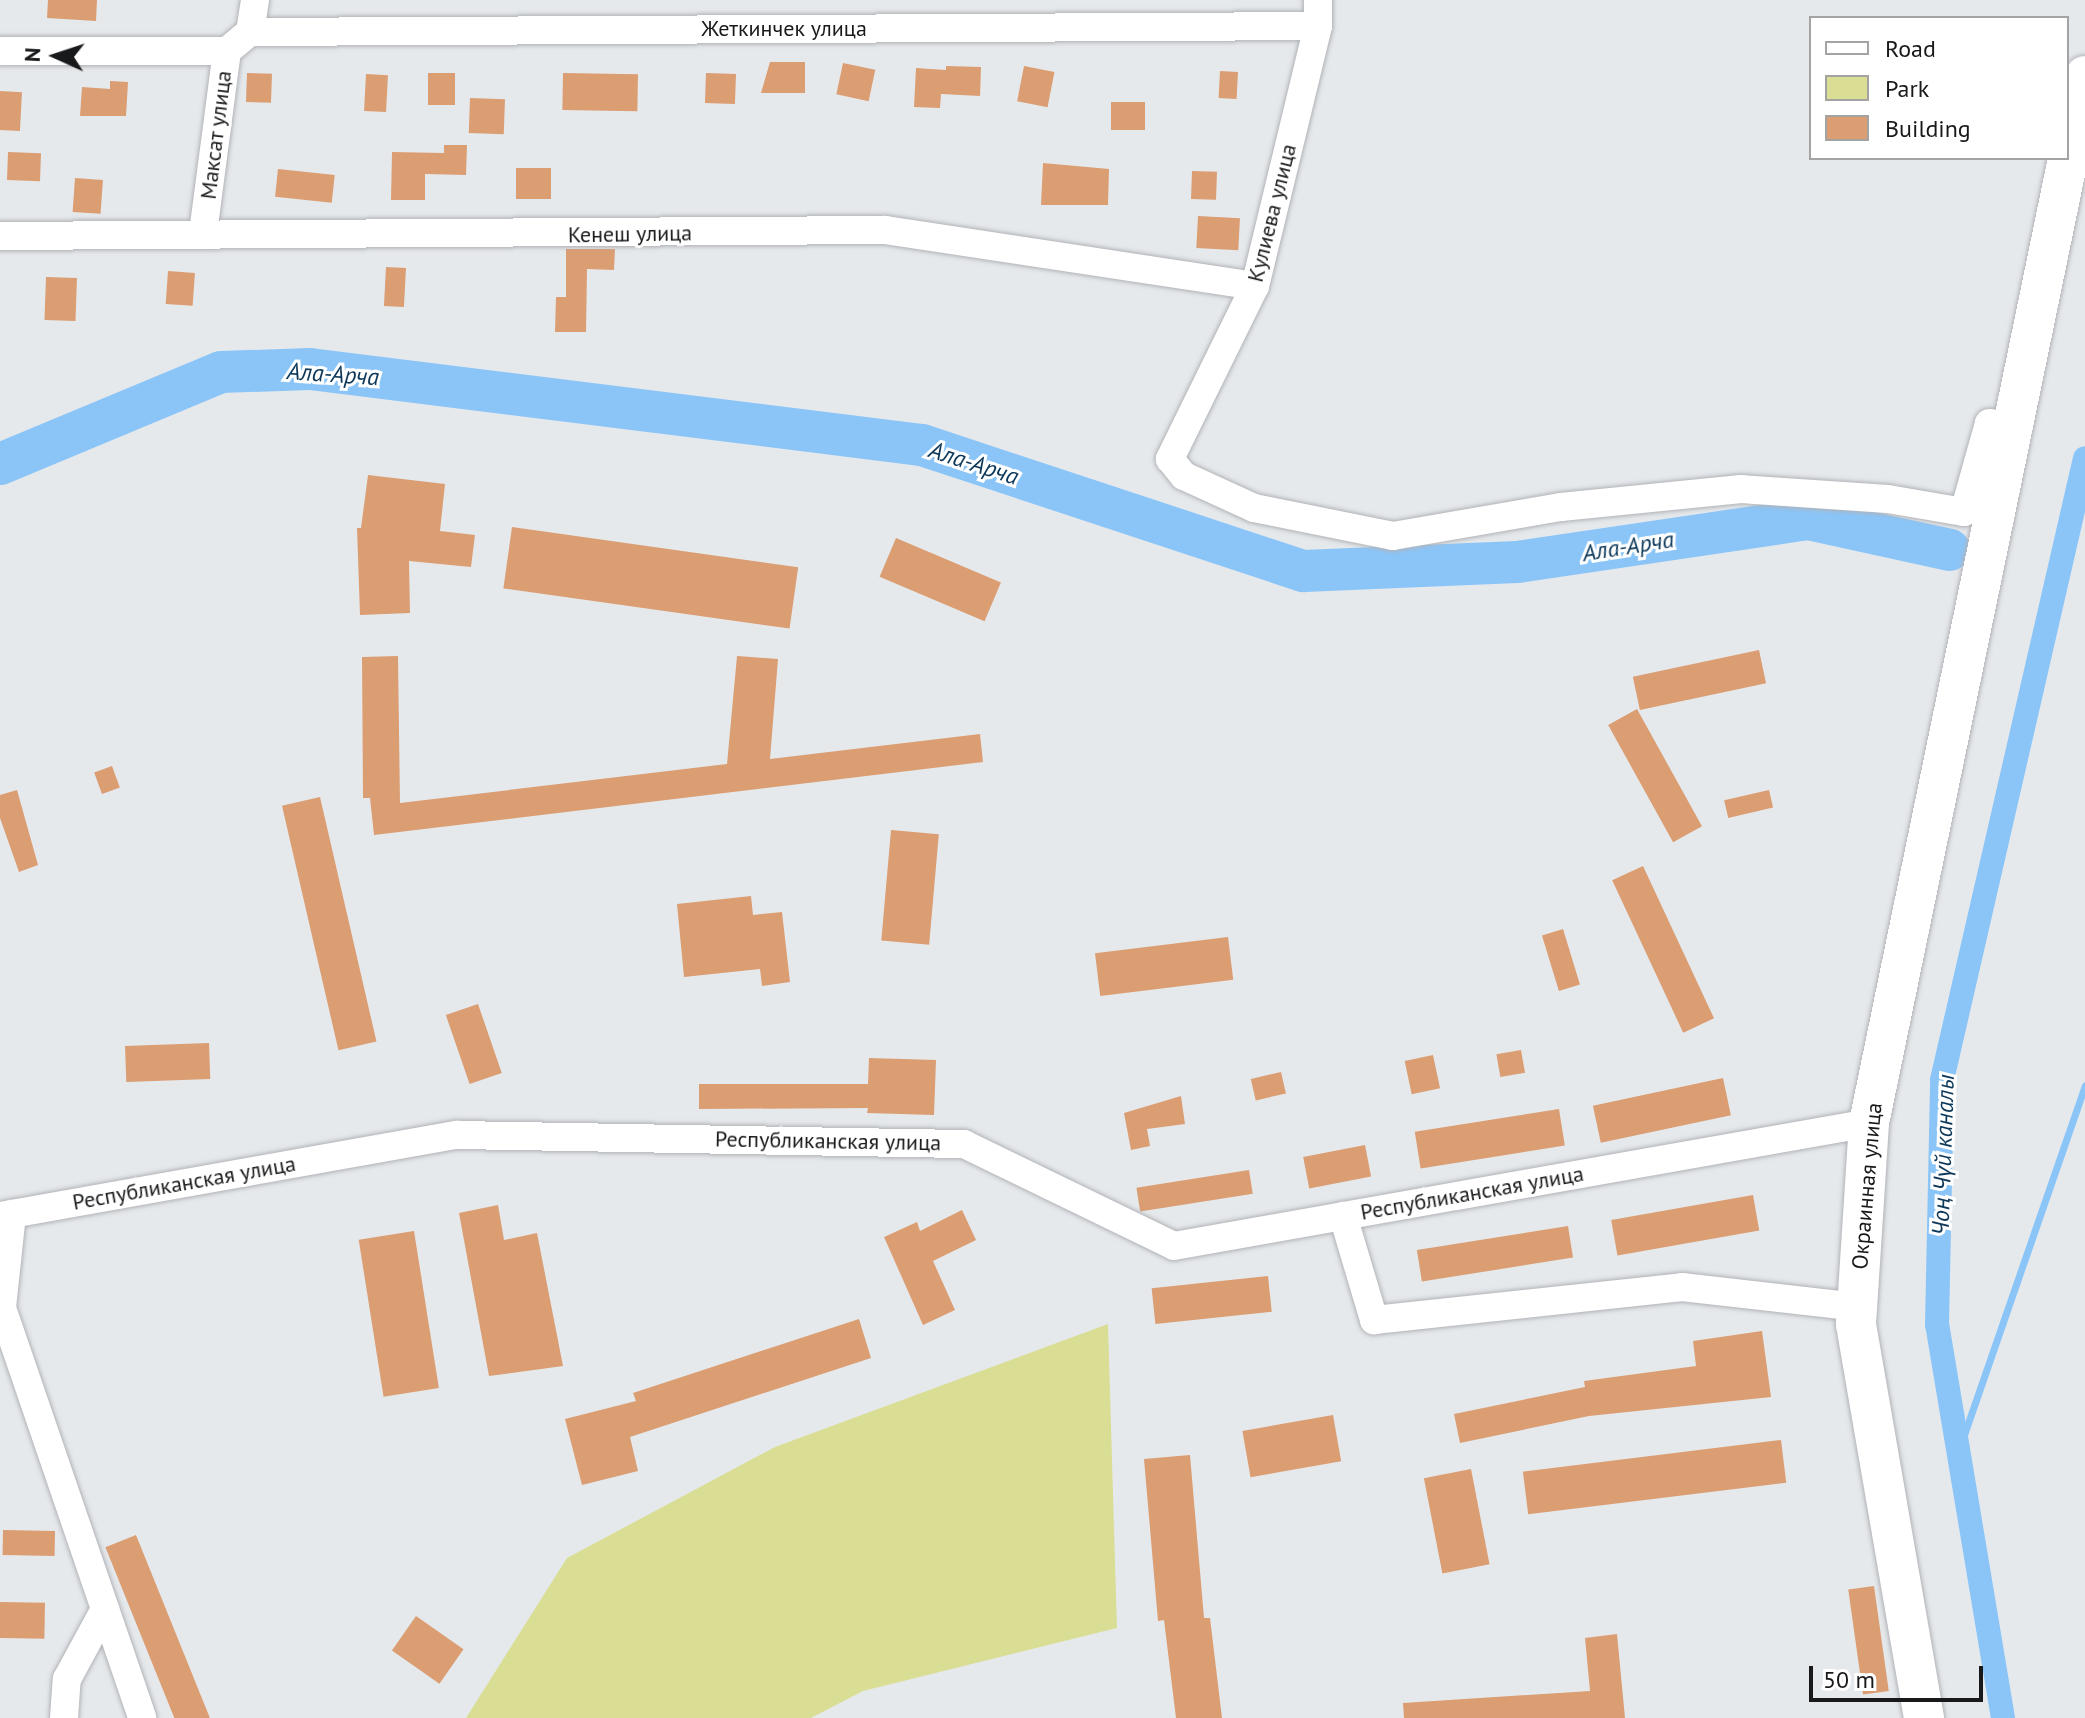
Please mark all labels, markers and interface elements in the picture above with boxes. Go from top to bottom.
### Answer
north arrow [16,16,96,96]
street label: Жеткинчек улица [701,16,867,42]
legend [1809,16,2069,160]
text: Road [1885,33,1936,64]
text: N [18,47,46,63]
street label: Максат улица [195,69,237,201]
text: Park [1885,73,1929,104]
text: Building [1885,113,1971,144]
street label: Кулиева улица [1242,141,1302,285]
street label: Кенеш улица [568,220,692,248]
water label: Ала-Арча [286,356,380,392]
water label: Ала-Арча [926,435,1022,491]
water label: Ала-Арча [1580,525,1676,567]
water label: Чоң Чүй каналы [1926,1074,1960,1236]
street label: Окраинная улица [1847,1101,1887,1271]
street label: Республиканская улица [715,1126,941,1156]
street label: Республиканская улица [70,1150,298,1216]
street label: Республиканская улица [1358,1160,1586,1226]
scale bar [1813,1650,1987,1700]
text: 50 m [1823,1664,1875,1695]

